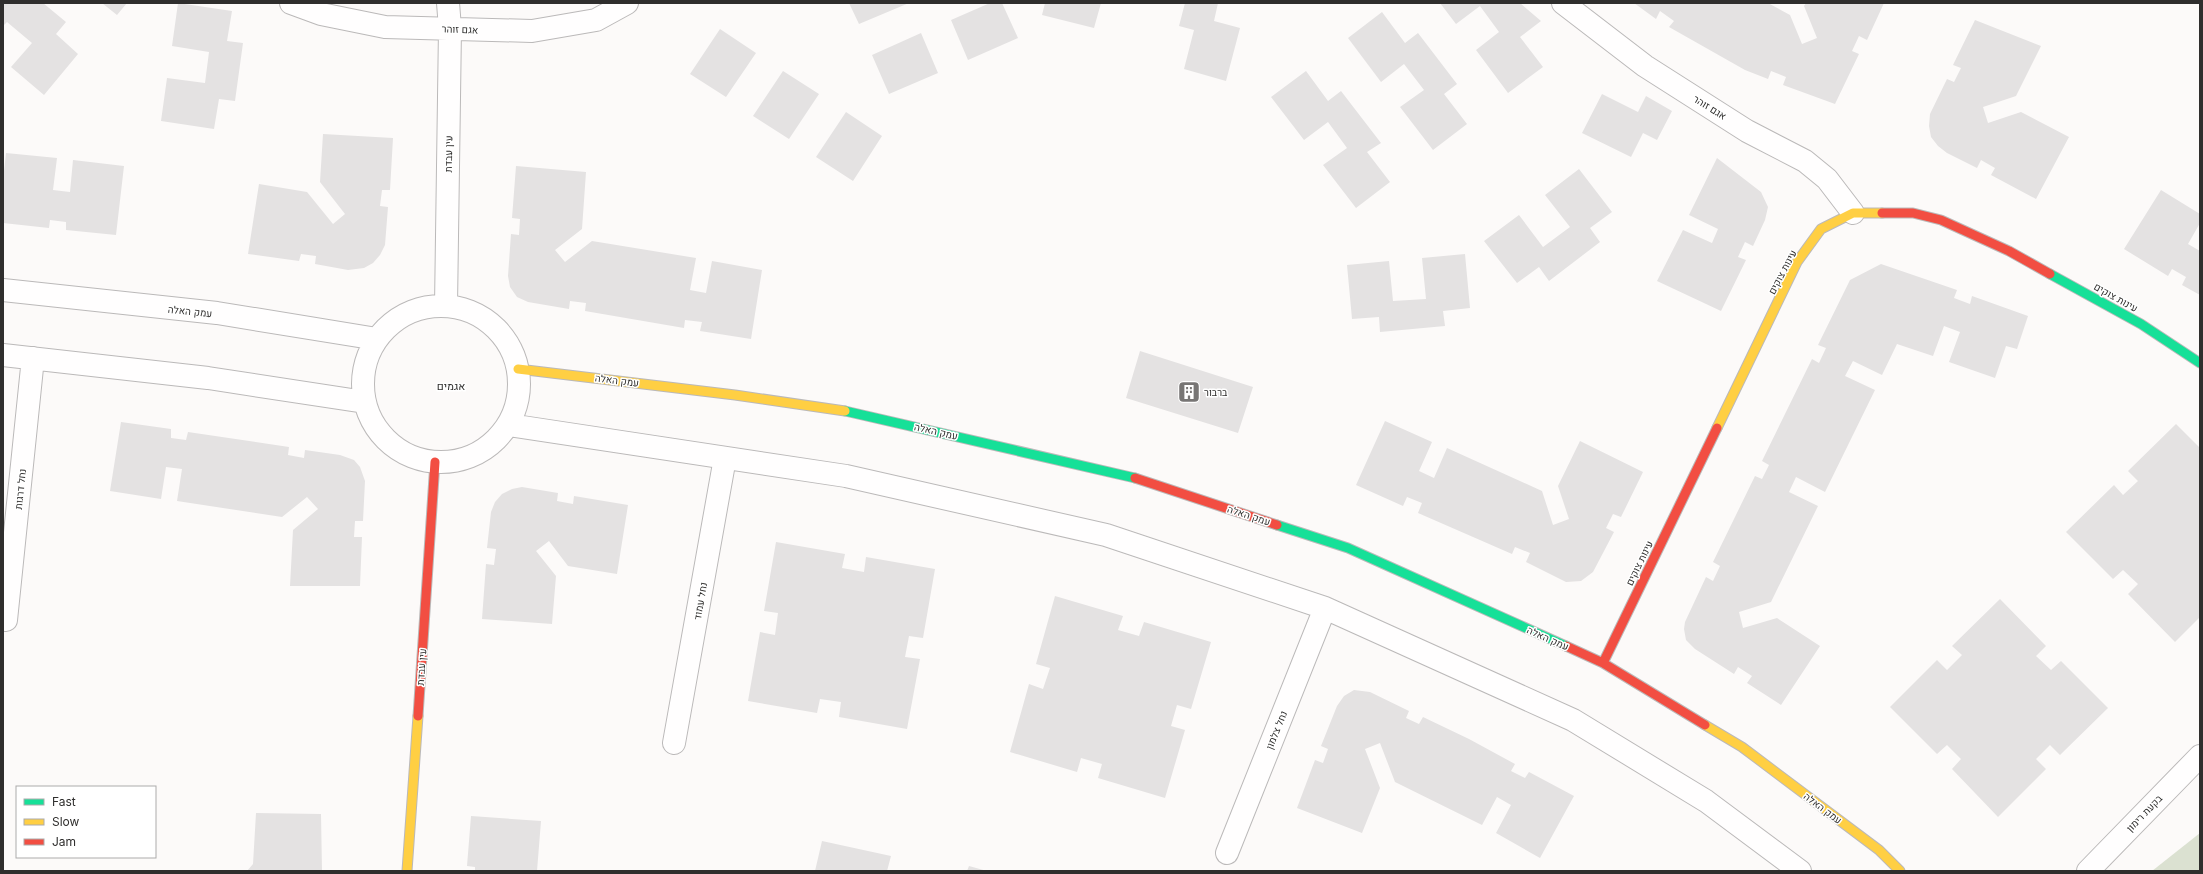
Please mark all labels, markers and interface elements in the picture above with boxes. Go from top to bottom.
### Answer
street label: אגם זוהר [441,22,479,36]
street label: אגם זוהר [1691,92,1729,122]
street label: עין עבדת [442,135,454,173]
street label: עינות צוקים [1765,248,1799,296]
street label: עינות צוקים [2092,280,2140,314]
street label: עמק האלה [167,303,213,319]
street label: עמק האלה [594,371,640,389]
district label: אגמים [437,379,465,393]
building icon: ברבור [1176,379,1202,405]
place label: ברבור [1204,386,1228,398]
street label: עמק האלה [913,420,959,442]
street label: נחל דרגות [12,468,28,510]
street label: עמק האלה [1226,502,1272,528]
street label: עינות צוקים [1623,539,1655,587]
street label: נחל עמוד [691,581,709,621]
street label: עמק האלה [1525,623,1571,653]
street label: עין עבדת [414,648,428,686]
street label: נחל צלמון [1263,709,1289,751]
legend [16,786,156,858]
street label: עמק האלה [1802,790,1844,826]
street label: בקעת רימון [2124,792,2165,834]
text: Fast [52,794,76,809]
text: Slow [52,814,80,829]
text: Jam [52,834,76,849]

